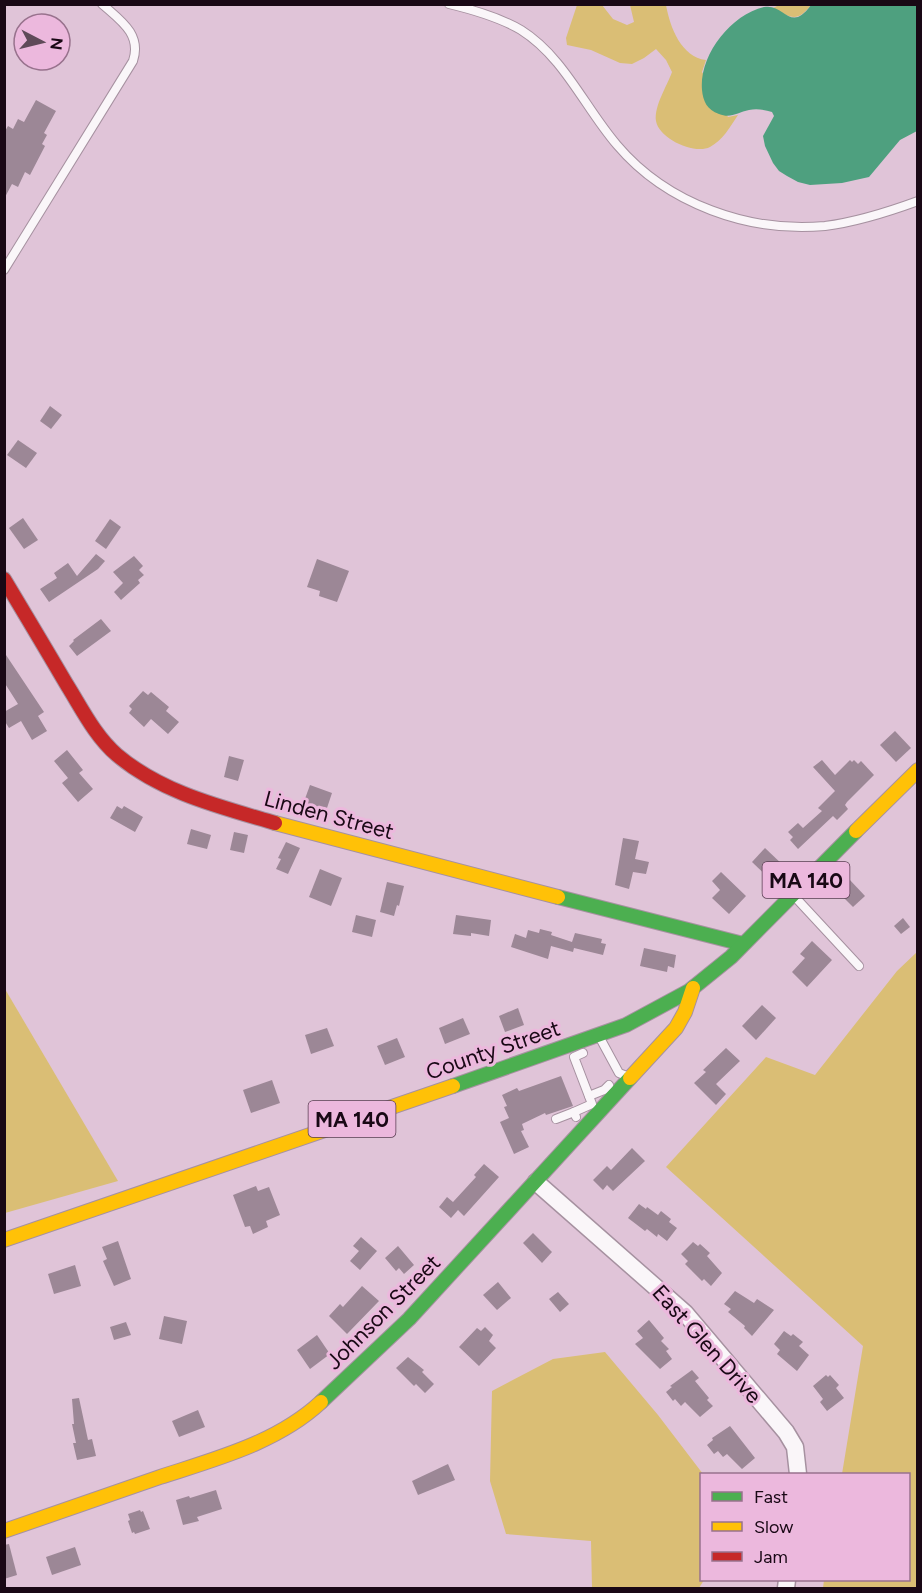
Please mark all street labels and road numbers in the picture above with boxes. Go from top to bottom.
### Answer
street label: Linden Street [261,785,397,845]
road number: MA 140 [762,862,850,898]
street label: County Street [422,1014,564,1086]
road number: MA 140 [308,1101,395,1137]
street label: Johnson Street [320,1249,446,1375]
street label: East Glen Drive [647,1279,767,1409]

